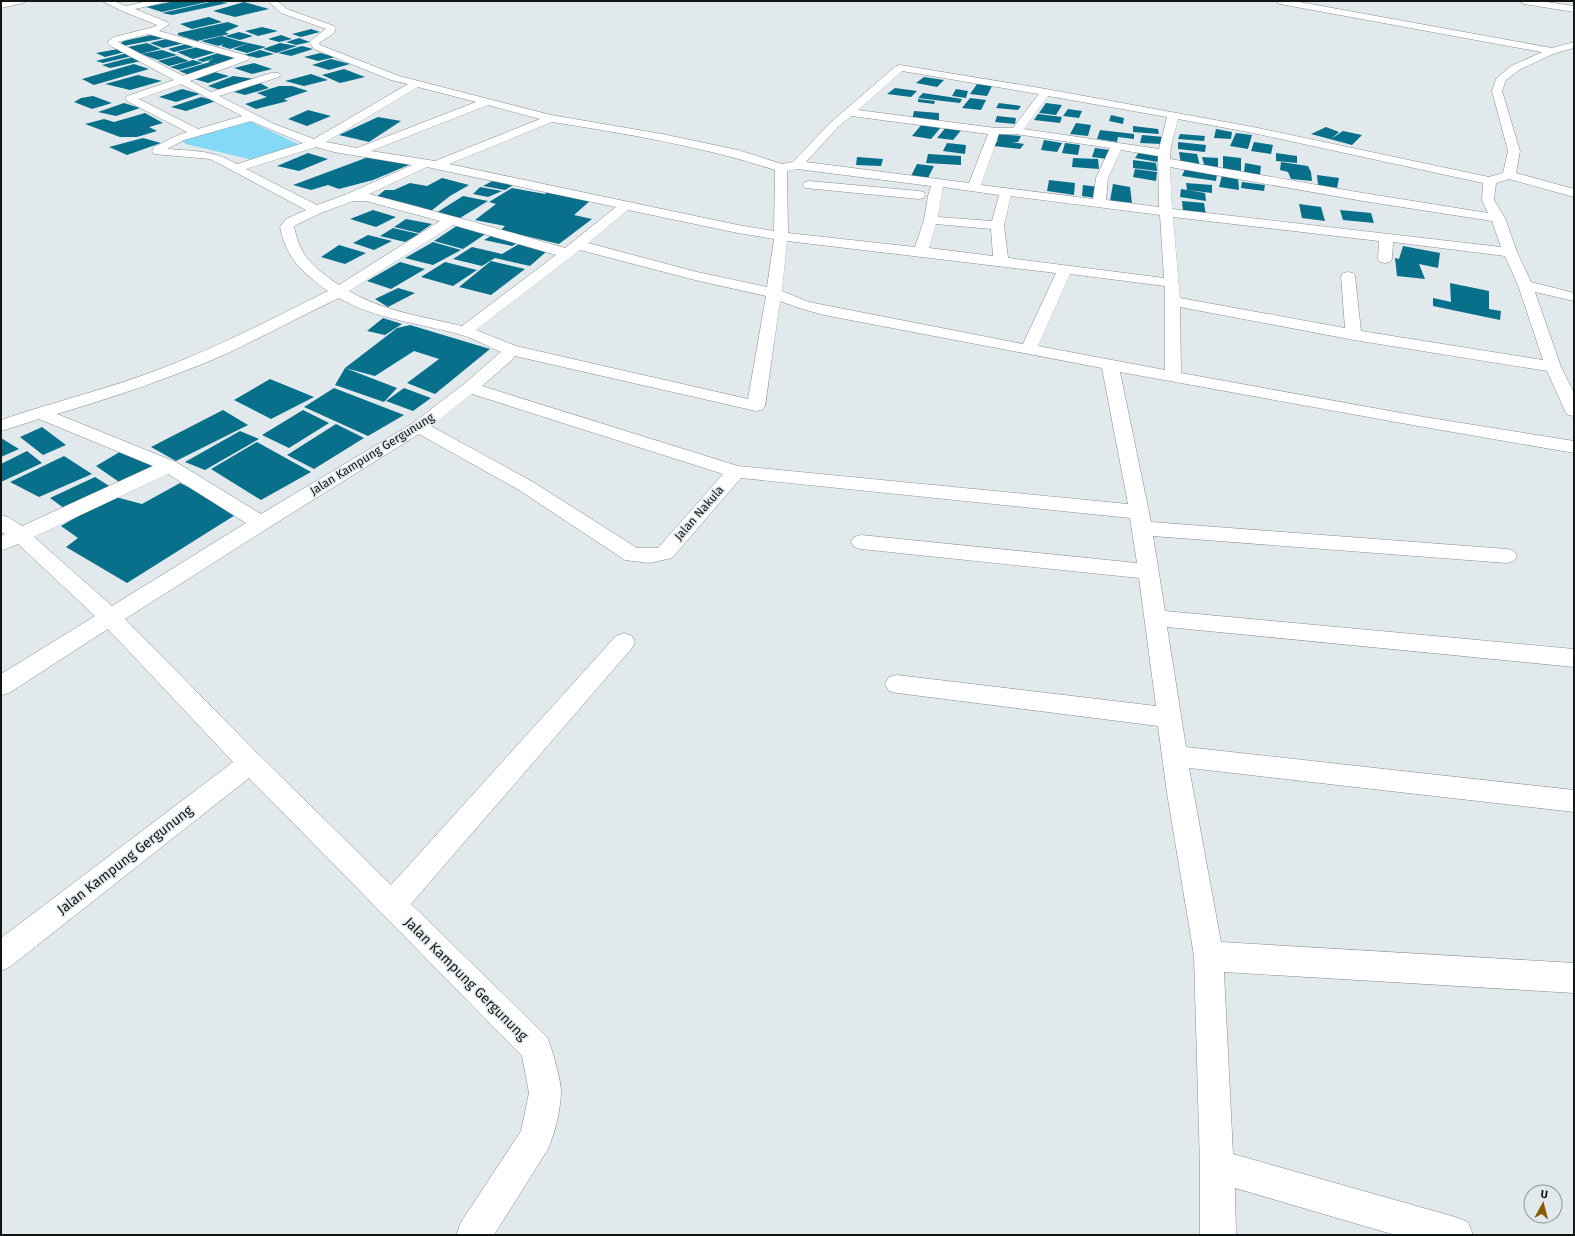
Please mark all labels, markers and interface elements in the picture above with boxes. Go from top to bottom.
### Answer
street label: Jalan Kampung Gergunung [307,410,437,498]
street label: Jalan Nakula [671,483,727,543]
street label: Jalan Kampung Gergunung [54,801,197,918]
street label: Jalan Kampung Gergunung [401,914,532,1045]
north arrow [1523,1184,1563,1224]
text: U [1540,1188,1549,1201]

